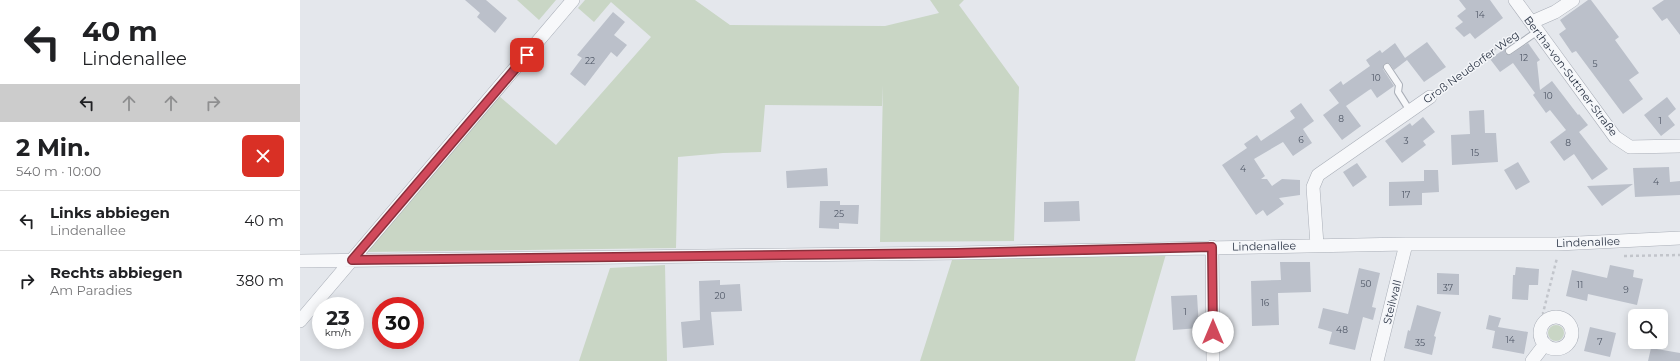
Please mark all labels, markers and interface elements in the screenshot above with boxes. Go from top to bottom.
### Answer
house number: 14 [1475,9,1485,20]
street label: Bertha-von-Suttner-Straße [1521,13,1621,139]
text: 40 m [82,14,158,48]
icon: left [16,16,68,68]
street label: Groß Neudorfer Weg [1420,28,1522,106]
pin [510,38,544,72]
icon: arrive [516,44,538,66]
text: Lindenallee [82,48,187,70]
house number: 12 [1520,52,1528,63]
house number: 22 [585,55,595,66]
house number: 5 [1592,58,1598,69]
house number: 10 [1371,72,1381,83]
house number: 10 [1543,90,1553,101]
icon: left [76,92,98,114]
icon: ahead [118,92,140,114]
icon: ahead [160,92,182,114]
icon: right [202,92,224,114]
house number: 8 [1338,113,1344,124]
house number: 1 [1658,115,1662,126]
text: 2 Min. [16,133,90,162]
house number: 6 [1298,134,1304,145]
button: close [242,135,284,177]
house number: 3 [1403,135,1409,146]
house number: 8 [1565,137,1571,148]
house number: 15 [1471,147,1479,158]
text: 540 m · 10:00 [16,163,101,179]
house number: 4 [1240,163,1246,174]
house number: 4 [1653,176,1659,187]
house number: 17 [1402,189,1410,200]
text: Links abbiegen [50,203,170,222]
house number: 25 [834,208,844,219]
icon: left [16,210,38,232]
text: 40 m [244,211,284,230]
text: Lindenallee [50,222,126,238]
street label: Lindenallee [1556,234,1621,250]
street label: Lindenallee [1232,238,1297,254]
text: Rechts abbiegen [50,263,183,282]
icon: right [16,270,38,292]
text: 380 m [236,271,284,290]
house number: 50 [1360,278,1372,289]
street label: Steilwall [1380,278,1404,326]
house number: 11 [1577,279,1583,290]
text: Am Paradies [50,282,132,298]
house number: 37 [1443,282,1453,293]
house number: 9 [1623,284,1629,295]
house number: 20 [714,290,726,301]
speed limit sign: 30 [372,297,424,349]
house number: 16 [1261,297,1270,308]
text: 23 [326,306,350,330]
house number: 1 [1183,306,1187,317]
map controls [1628,309,1668,349]
button: search [1628,309,1668,349]
position arrow [1192,311,1234,353]
house number: 48 [1336,324,1348,335]
text: km/h [325,326,351,339]
house number: 14 [1505,334,1515,345]
house number: 7 [1597,336,1603,347]
house number: 35 [1415,337,1425,348]

